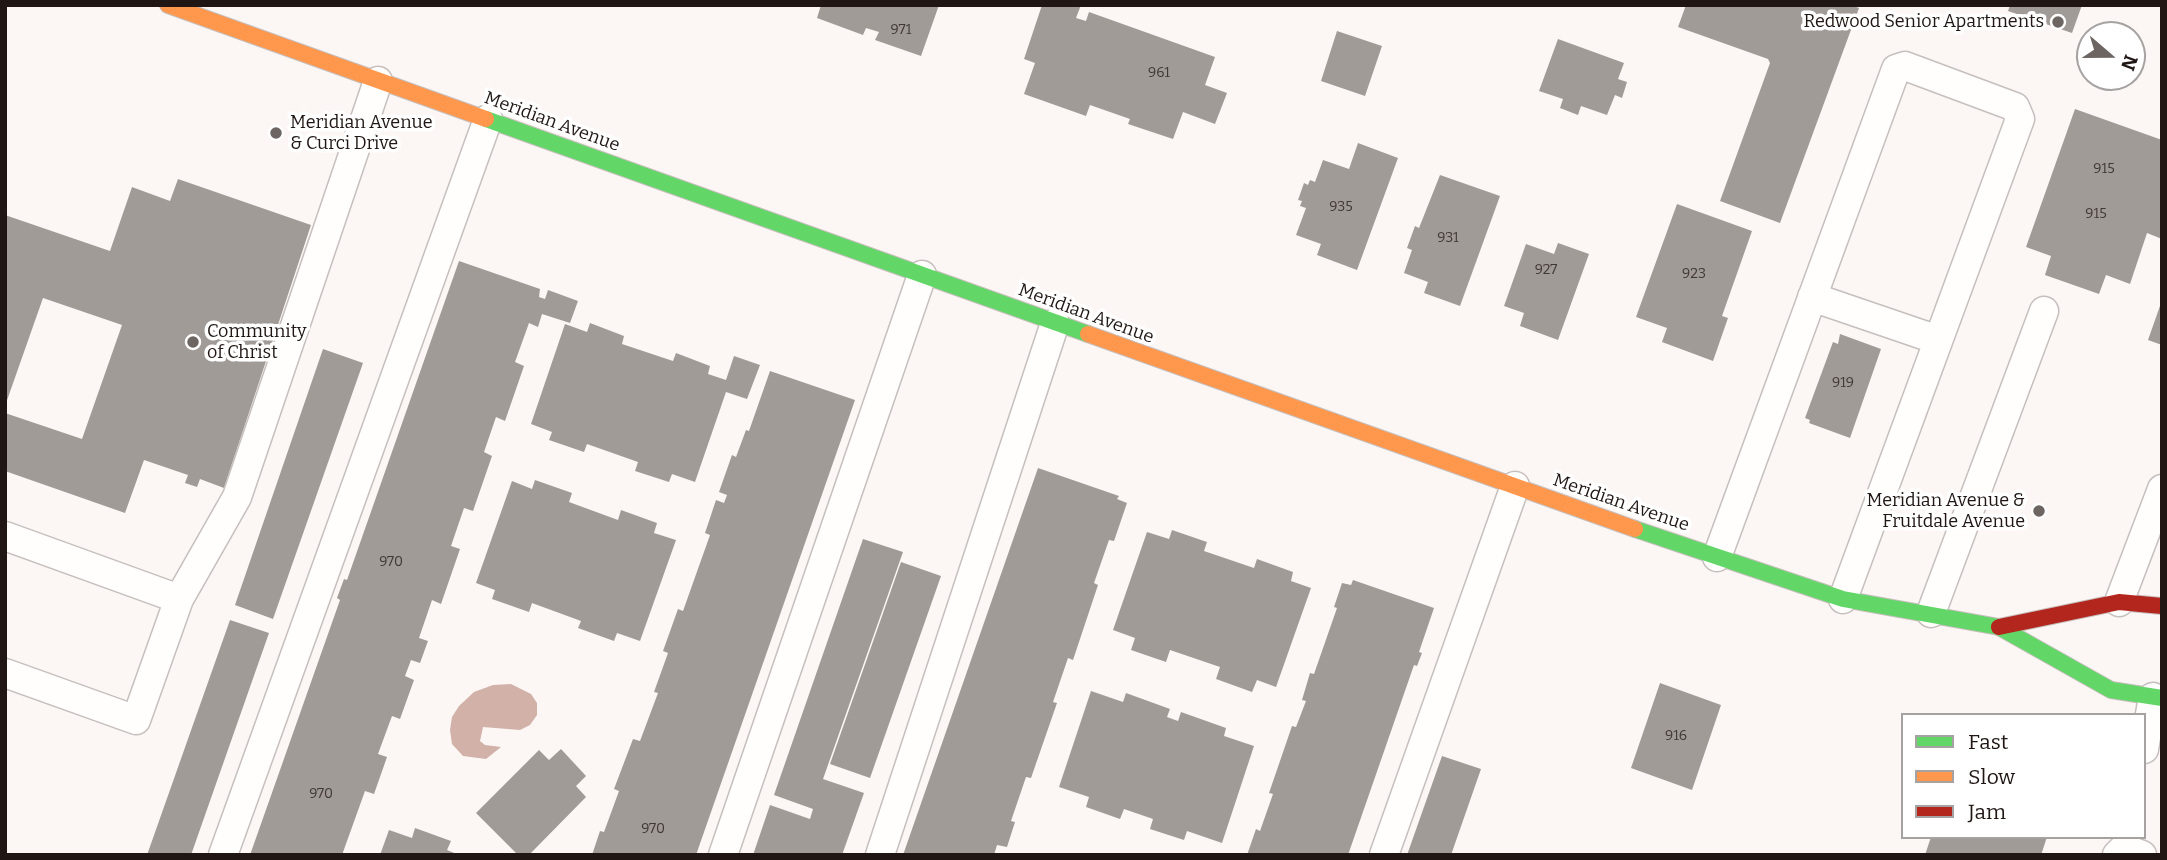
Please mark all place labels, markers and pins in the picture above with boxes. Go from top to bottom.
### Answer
place label: Redwood Senior Apartments [1803,11,2044,33]
marker: Redwood Senior Apartments [2050,14,2066,30]
place label: Meridian Avenue & Curci Drive [290,112,433,154]
marker: Meridian Avenue & Curci Drive [268,125,284,141]
place label: Community of Christ [207,321,307,364]
marker: Community of Christ [185,334,201,350]
place label: Meridian Avenue & Fruitdale Avenue [1866,490,2025,532]
marker: Meridian Avenue & Fruitdale Avenue [2031,503,2047,519]

